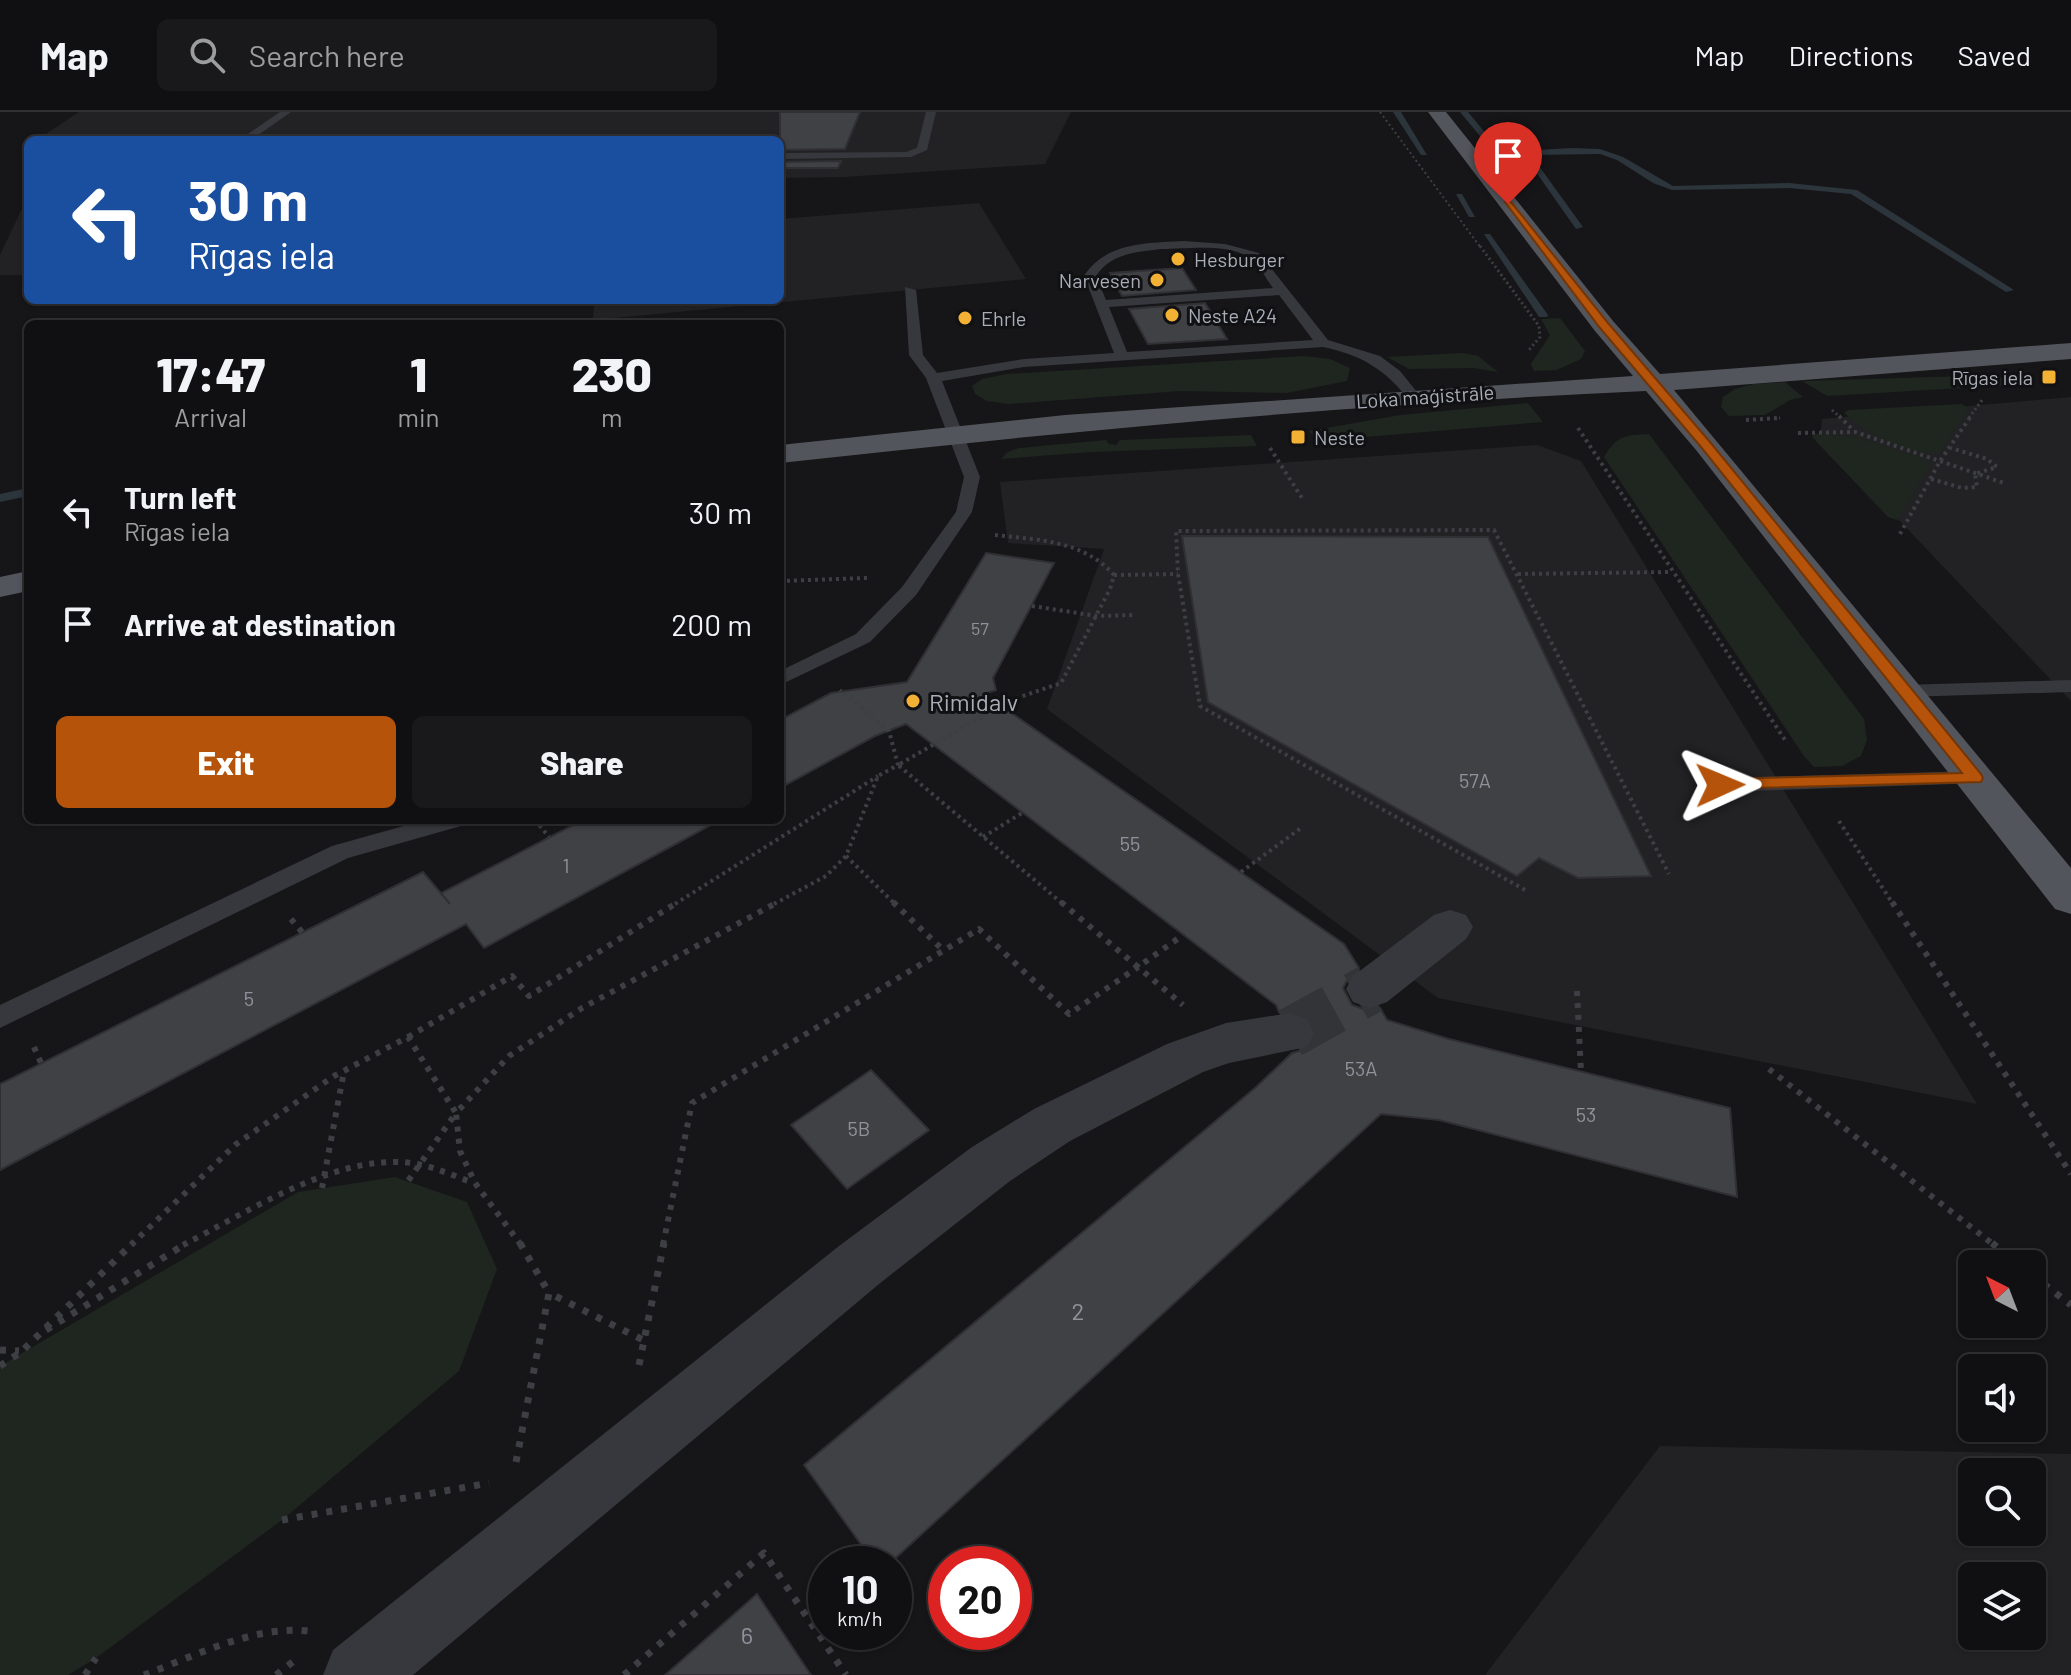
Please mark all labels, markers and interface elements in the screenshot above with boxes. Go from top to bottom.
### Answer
search box [157,19,717,91]
text: Map [40,32,109,78]
icon: search [185,33,229,77]
text: Search here [249,37,405,73]
text: Map [1695,38,1744,72]
text: Directions [1788,38,1914,72]
text: Saved [1958,38,2031,72]
pin [1474,122,1542,204]
icon: arrive [1486,134,1530,178]
text: 30 m [188,165,308,232]
icon: left [56,168,160,272]
text: Rīgas iela [188,233,335,276]
place label: Hesburger [1194,247,1285,271]
marker: Hesburger [1169,250,1187,268]
place label: Narvesen [1059,268,1141,292]
marker: Narvesen [1148,271,1166,289]
place label: Neste A24 [1188,303,1277,327]
place label: Ehrle [981,306,1026,330]
marker: Neste A24 [1163,306,1181,324]
marker: Ehrle [956,309,974,327]
text: 17:47 [156,344,265,402]
text: 1 [410,344,427,402]
text: 230 [572,344,652,402]
place label: Rīgas iela [1951,365,2033,389]
marker: Rīgas iela [2040,368,2058,386]
street label: Loka maģistrāle [1355,379,1495,413]
text: Arrival [174,401,247,432]
text: min [397,401,440,432]
text: m [601,401,623,432]
place label: Neste [1314,425,1365,449]
marker: Neste [1289,428,1307,446]
text: Turn left [124,479,237,515]
icon: left [56,490,100,534]
text: 30 m [689,494,752,530]
text: Rīgas iela [124,515,230,546]
icon: arrive [56,602,100,646]
text: Arrive at destination [124,606,396,642]
text: 200 m [671,606,752,642]
house number: 57 [971,617,989,639]
place label: Rimidalv [929,687,1018,716]
marker: Rimidalv [904,692,922,710]
button: Exit [56,716,396,808]
button: Share [412,716,752,808]
position arrow [1678,743,1762,827]
house number: 57A [1459,768,1491,792]
house number: 55 [1120,831,1140,855]
house number: 1 [563,853,570,877]
house number: 5 [244,986,254,1010]
house number: 53A [1345,1056,1377,1080]
house number: 53 [1576,1102,1596,1126]
house number: 5B [848,1116,870,1140]
north arrow [1958,1250,2046,1338]
map controls [1958,1250,2046,1650]
house number: 2 [1072,1296,1084,1325]
button: sound [1958,1354,2046,1442]
button: search [1958,1458,2046,1546]
speed limit sign: 20 [928,1546,1032,1650]
button: layers [1958,1562,2046,1650]
text: 10 [842,1564,878,1612]
text: km/h [837,1606,883,1630]
house number: 6 [741,1620,753,1649]

